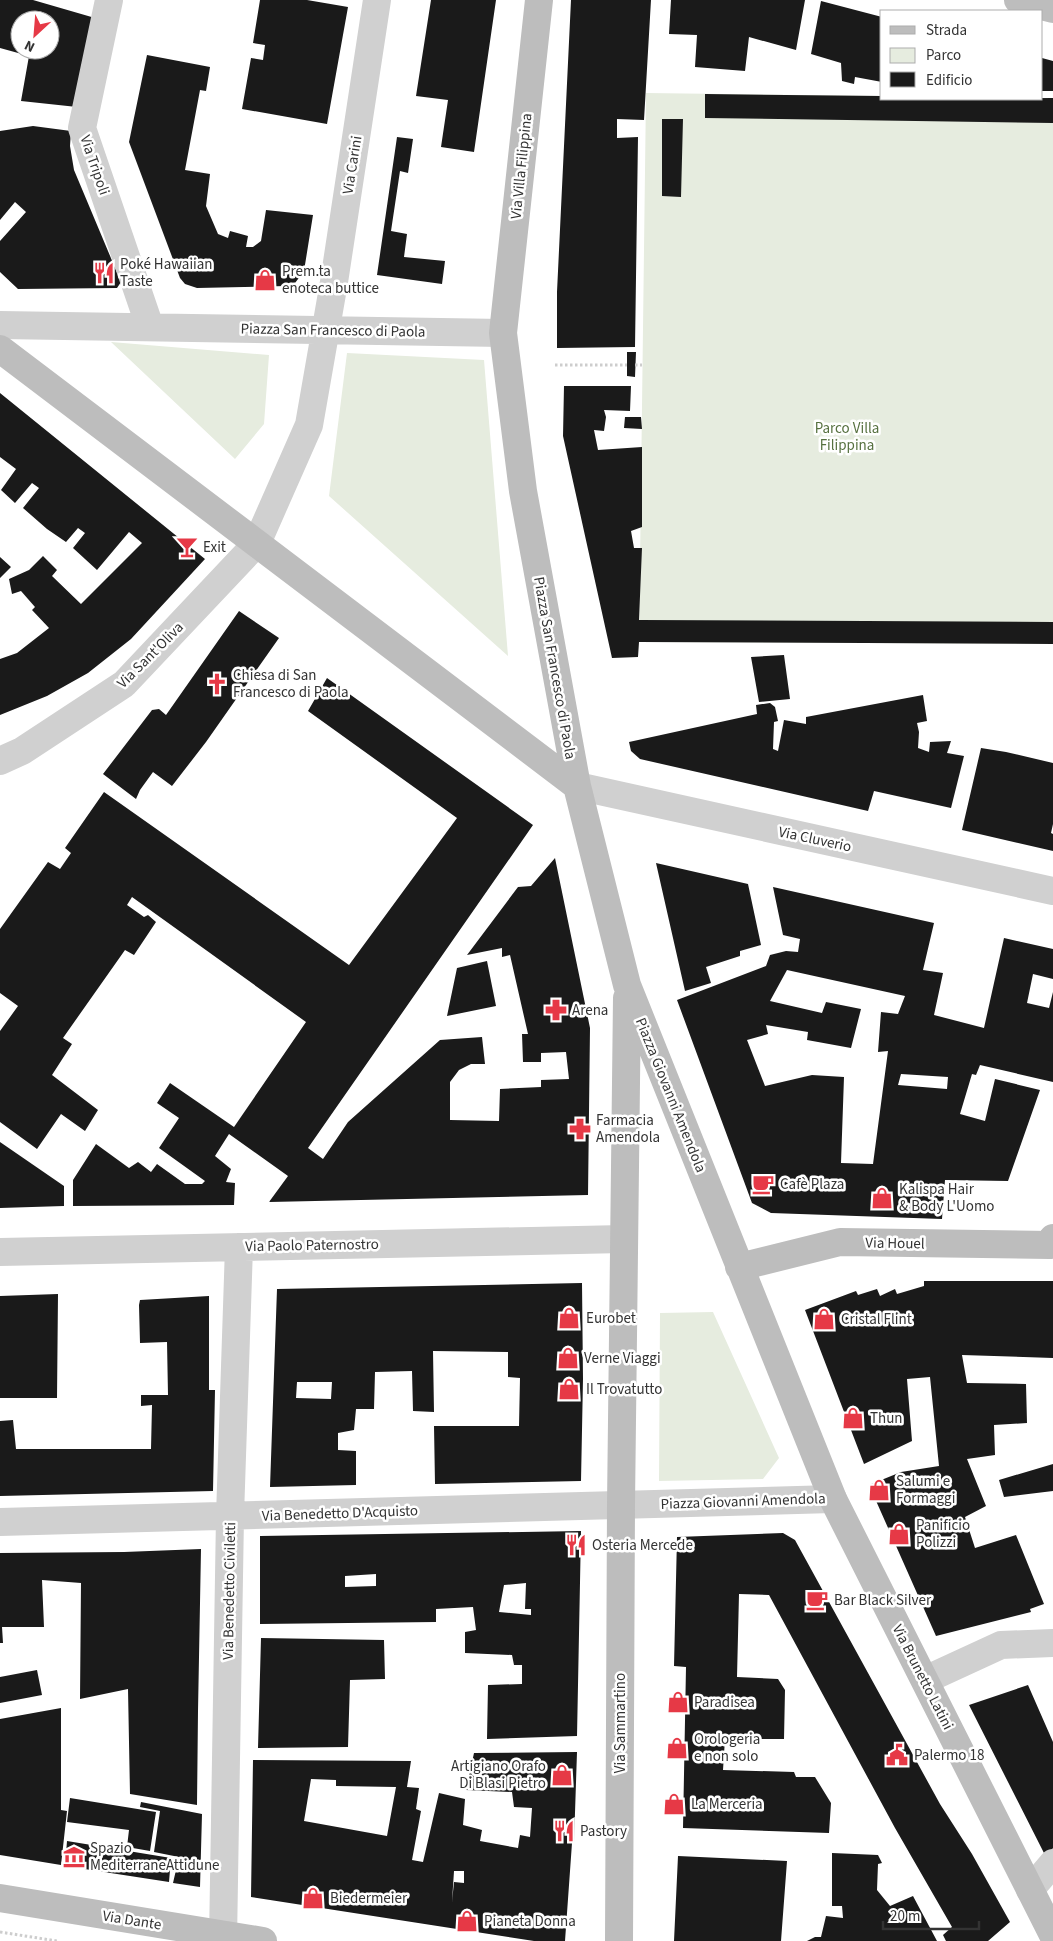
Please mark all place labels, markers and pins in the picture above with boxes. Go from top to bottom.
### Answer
place label: Poké Hawaiian Taste [120,254,213,292]
restaurant icon: Poké Hawaiian Taste [91,260,117,286]
place label: Prem.ta enoteca buttice [282,261,379,299]
shop icon: Prem.ta enoteca buttice [252,267,278,293]
bar icon: Exit [174,534,200,560]
place label: Exit [203,537,226,558]
place label: Chiesa di San Francesco di Paola [233,665,349,703]
church icon: Chiesa di San Francesco di Paola [204,671,230,697]
pharmacy icon: Arena [543,997,569,1023]
place label: Arena [572,1000,608,1021]
place label: Farmacia Amendola [596,1110,660,1148]
pharmacy icon: Farmacia Amendola [567,1116,593,1142]
cafe icon: Cafè Plaza [750,1171,776,1197]
place label: Cafè Plaza [780,1174,844,1195]
place label: Kalispa Hair & Body L'Uomo [899,1179,994,1217]
shop icon: Kalispa Hair & Body L'Uomo [869,1185,895,1211]
shop icon: Eurobet [556,1305,582,1331]
shop icon: Cristal Flint [811,1306,837,1332]
place label: Eurobet [586,1308,636,1329]
place label: Cristal Flint [841,1309,912,1330]
shop icon: Verne Viaggi [555,1345,581,1371]
place label: Verne Viaggi [584,1348,661,1369]
shop icon: Il Trovatutto [556,1376,582,1402]
place label: Il Trovatutto [586,1379,662,1400]
shop icon: Thun [840,1405,866,1431]
place label: Thun [870,1408,903,1429]
place label: Salumi e Formaggi [896,1471,955,1509]
shop icon: Salumi e Formaggi [866,1477,892,1503]
place label: Panificio Polizzi [916,1515,970,1553]
shop icon: Panificio Polizzi [886,1521,912,1547]
restaurant icon: Osteria Mercede [563,1532,589,1558]
place label: Osteria Mercede [592,1535,693,1556]
cafe icon: Bar Black Silver [804,1587,830,1613]
place label: Bar Black Silver [834,1590,932,1611]
shop icon: Paradisea [665,1689,691,1715]
place label: Paradisea [694,1692,755,1713]
place label: Orologeria e non solo [694,1729,760,1767]
shop icon: Orologeria e non solo [664,1735,690,1761]
public building icon: Palermo 18 [884,1742,910,1768]
place label: Palermo 18 [914,1745,984,1766]
place label: Artigiano Orafo Di Blasi Pietro [451,1756,546,1794]
shop icon: Artigiano Orafo Di Blasi Pietro [549,1762,575,1788]
shop icon: La Merceria [661,1791,687,1817]
place label: La Merceria [691,1794,763,1815]
restaurant icon: Pastory [551,1818,577,1844]
place label: Pastory [580,1821,627,1842]
place label: Spazio MediterraneAttidune [90,1838,220,1876]
museum icon: Spazio MediterraneAttidune [61,1844,87,1870]
shop icon: Biedermeier [300,1885,326,1911]
place label: Biedermeier [330,1888,408,1909]
shop icon: Pianeta Donna [454,1908,480,1934]
place label: Pianeta Donna [484,1911,576,1932]

